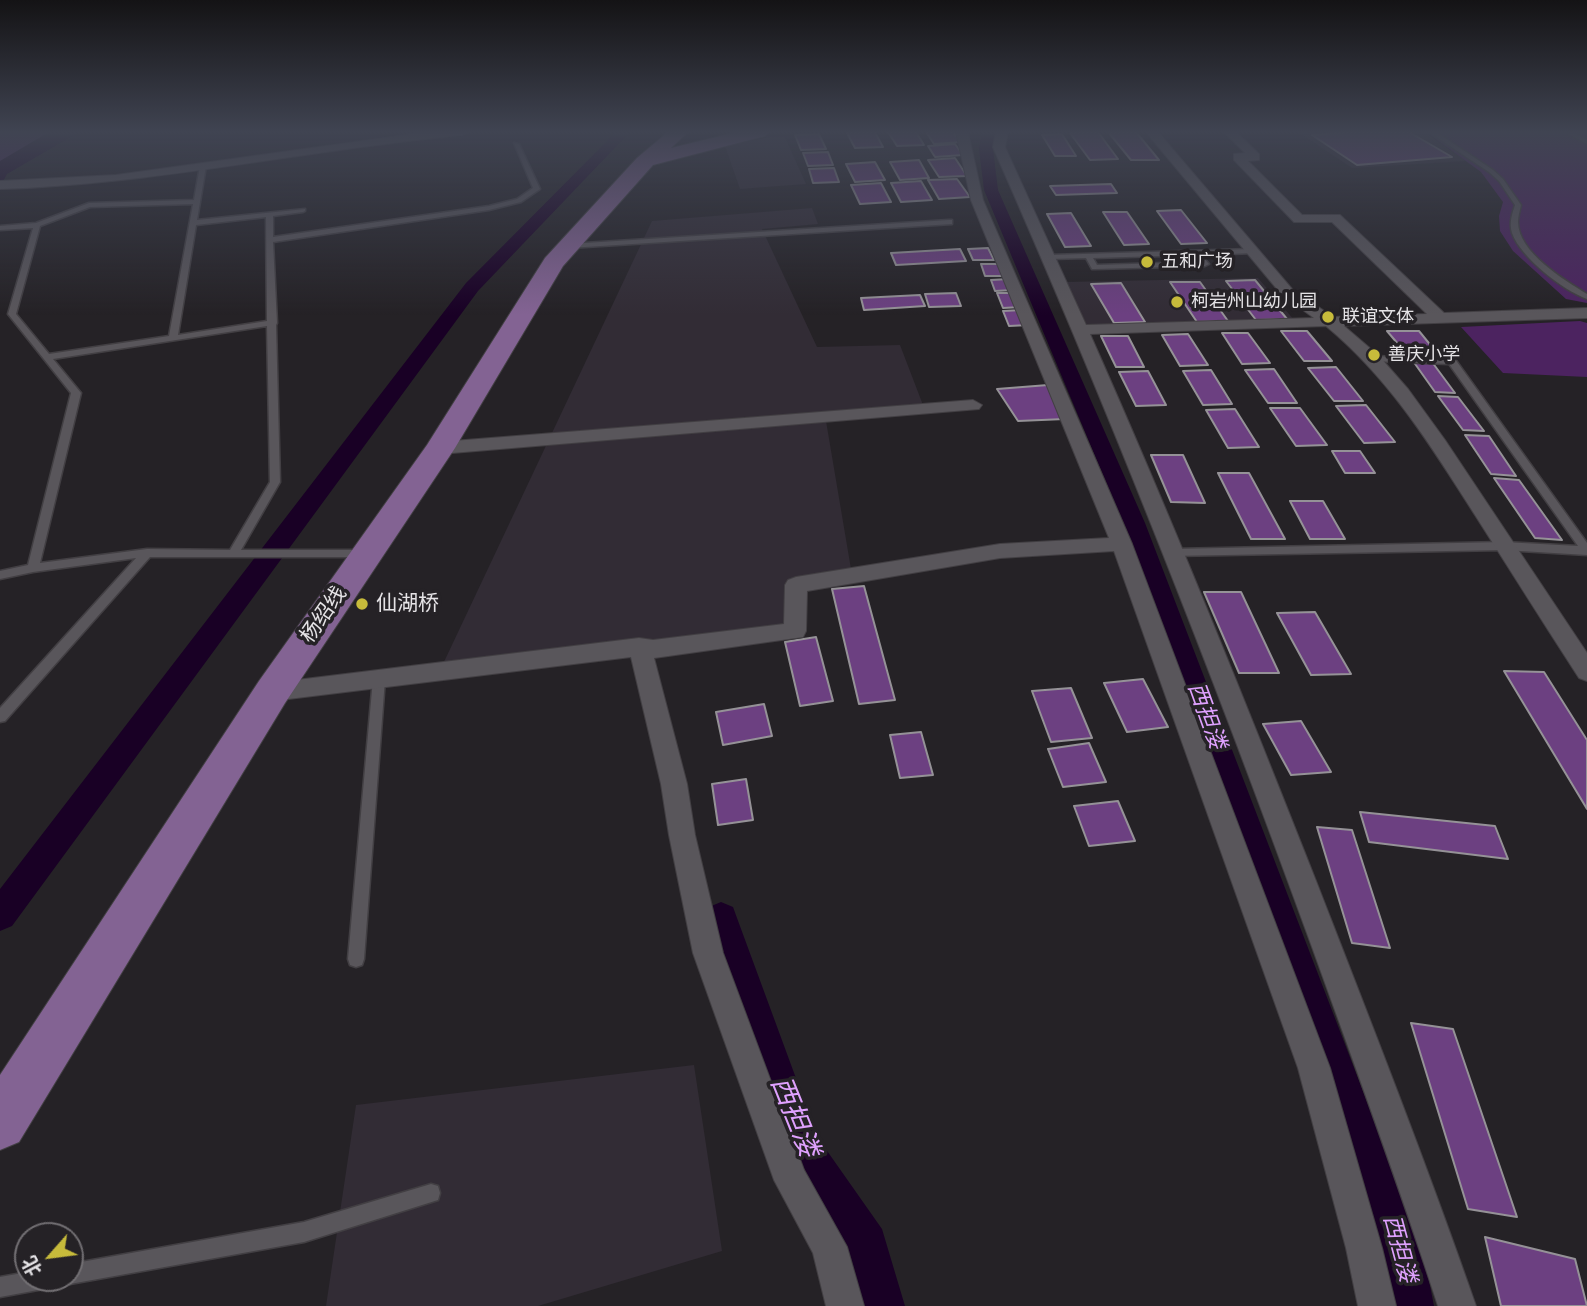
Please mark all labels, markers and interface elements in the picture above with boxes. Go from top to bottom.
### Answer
place label: 五和广场 [1161,251,1233,273]
marker: 五和广场 [1139,254,1155,270]
place label: 柯岩州山幼儿园 [1191,291,1317,313]
marker: 柯岩州山幼儿园 [1169,294,1185,310]
place label: 联谊文体 [1342,306,1414,328]
marker: 联谊文体 [1320,309,1336,325]
place label: 善庆小学 [1388,344,1460,366]
marker: 善庆小学 [1366,347,1382,363]
street label: 杨绍线 [296,582,352,648]
place label: 仙湖桥 [376,591,439,617]
marker: 仙湖桥 [354,596,370,612]
water label: 西担溇 [1181,679,1231,753]
water label: 西担溇 [763,1072,825,1162]
water label: 西担溇 [1377,1212,1421,1286]
north arrow [14,1222,84,1292]
text: 北 [18,1253,46,1279]

